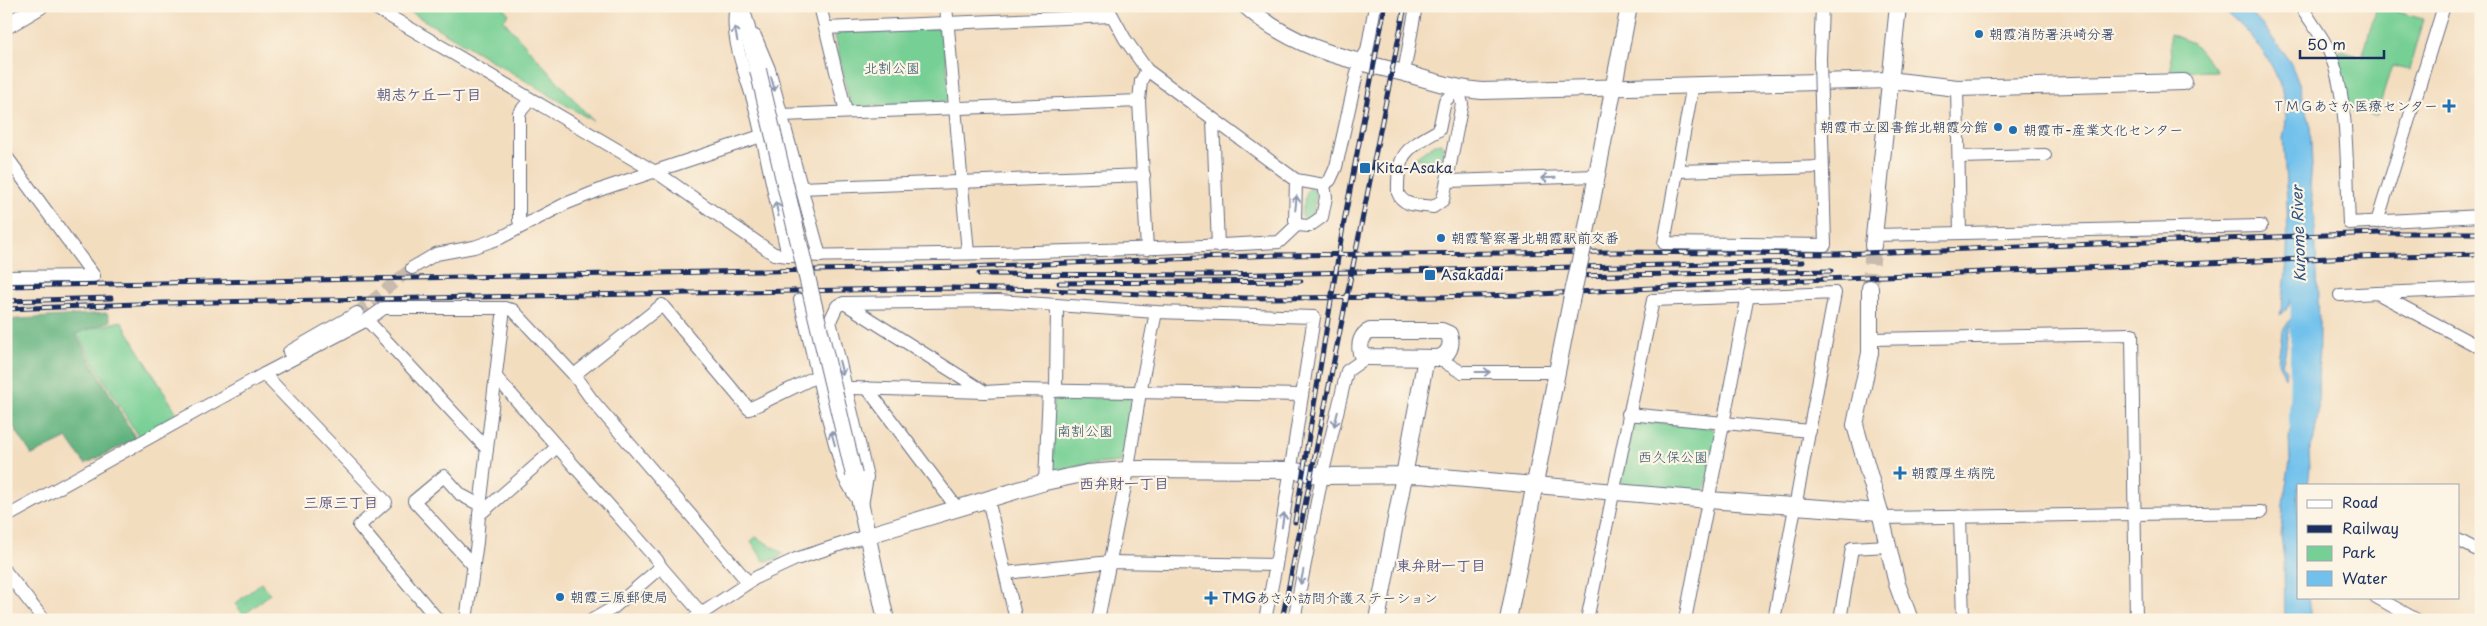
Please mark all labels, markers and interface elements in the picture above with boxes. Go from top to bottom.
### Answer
place label: 朝霞消防署浜崎分署 [1989,23,2115,44]
one-way arrow [731,26,741,42]
marker: 朝霞消防署浜崎分署 [1973,28,1985,40]
scale bar [2300,28,2383,60]
text: 50 m [2307,32,2346,55]
park label: 北割公園 [864,57,920,78]
one-way arrow [769,75,779,91]
district label: 朝志ケ丘一丁目 [376,82,482,105]
place label: ＴＭＧあさか医療センター [2271,95,2438,116]
marker: ＴＭＧあさか医療センター [2442,99,2456,113]
place label: 朝霞市立図書館北朝霞分館 [1820,116,1988,137]
place label: 朝霞市-産業文化センター [2023,119,2183,140]
marker: 朝霞市立図書館北朝霞分館 [1992,121,2004,133]
marker: 朝霞市-産業文化センター [2007,124,2019,136]
place label: Kita-Asaka [1376,157,1453,178]
marker: Kita-Asaka [1358,161,1372,175]
one-way arrow [1540,173,1556,182]
water label: Kurome River [2284,183,2311,283]
one-way arrow [1291,195,1301,211]
one-way arrow [772,201,782,217]
place label: 朝霞警察署北朝霞駅前交番 [1451,227,1619,248]
marker: 朝霞警察署北朝霞駅前交番 [1435,232,1447,244]
place label: Asakadai [1441,264,1504,285]
marker: Asakadai [1423,268,1437,282]
one-way arrow [837,360,846,376]
one-way arrow [1474,367,1491,377]
one-way arrow [1331,410,1340,426]
park label: 南割公園 [1057,420,1113,441]
one-way arrow [828,431,838,447]
park label: 西久保公園 [1638,446,1708,467]
place label: 朝霞厚生病院 [1911,462,1995,483]
marker: 朝霞厚生病院 [1893,466,1907,480]
district label: 西弁財一丁目 [1079,471,1169,494]
legend [2297,484,2460,598]
district label: 三原三丁目 [303,490,379,513]
text: Road [2342,490,2378,513]
one-way arrow [1278,512,1288,528]
text: Railway [2342,516,2399,539]
text: Park [2342,540,2376,563]
district label: 東弁財一丁目 [1396,553,1486,576]
text: Water [2342,566,2387,589]
one-way arrow [1297,569,1307,585]
place label: 朝霞三原郵便局 [570,586,668,607]
place label: TMGあさか訪問介護ステーション [1222,587,1438,608]
marker: 朝霞三原郵便局 [554,591,566,603]
marker: TMGあさか訪問介護ステーション [1204,591,1218,605]

